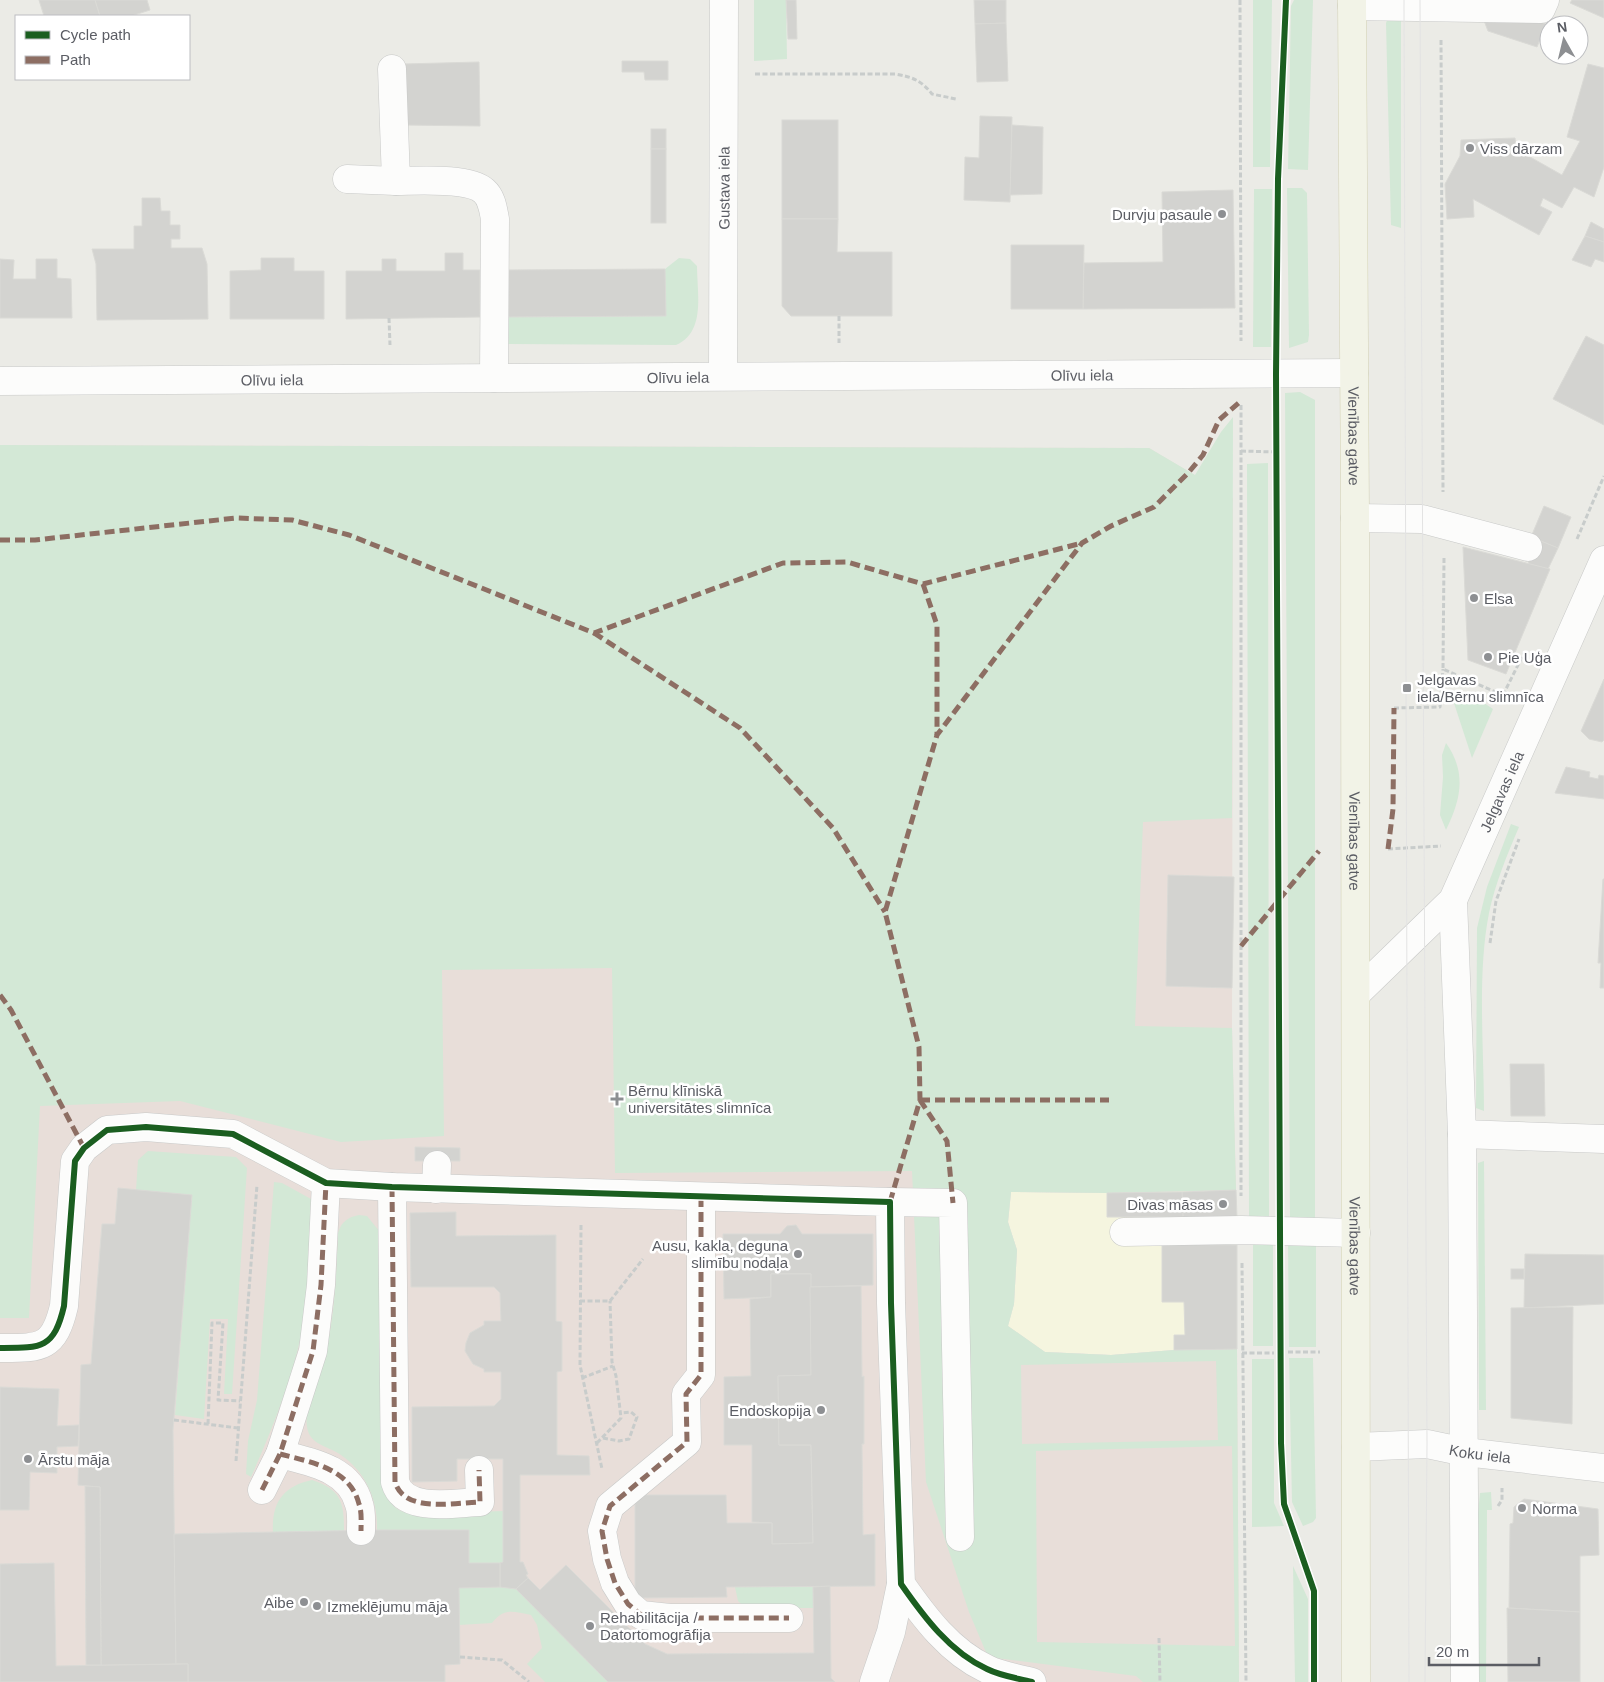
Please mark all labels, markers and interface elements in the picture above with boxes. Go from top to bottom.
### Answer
legend [15,15,190,80]
north arrow [1539,15,1589,65]
text: N [1556,18,1568,36]
text: Cycle path [60,26,131,43]
text: Path [60,51,91,68]
place label: Viss dārzam [1480,140,1562,157]
marker: Viss dārzam [1464,142,1476,154]
street label: Gustava iela [715,146,732,230]
place label: Durvju pasaule [1112,206,1212,223]
marker: Durvju pasaule [1216,208,1228,220]
street label: Olīvu iela [1051,366,1114,383]
street label: Olīvu iela [647,368,710,386]
street label: Olīvu iela [241,371,304,388]
street label: Vienības gatve [1346,386,1363,486]
place label: Elsa [1484,590,1514,607]
marker: Elsa [1468,592,1480,604]
place label: Pie Uģa [1498,649,1552,666]
marker: Pie Uģa [1482,651,1494,663]
place label: Jelgavas iela/Bērnu slimnīca [1417,671,1544,705]
marker: Jelgavas iela/Bērnu slimnīca [1401,682,1413,694]
street label: Jelgavas iela [1476,748,1527,834]
street label: Vienības gatve [1347,791,1364,890]
place label: Bērnu klīniskā universitātes slimnīca [628,1082,772,1116]
marker: Bērnu klīniskā universitātes slimnīca [610,1092,624,1106]
place label: Divas māsas [1127,1196,1213,1213]
street label: Vienības gatve [1347,1196,1364,1295]
marker: Divas māsas [1217,1198,1229,1210]
place label: Ausu, kakla, deguna slimību nodaļa [652,1237,789,1271]
marker: Ausu, kakla, deguna slimību nodaļa [792,1248,804,1260]
place label: Endoskopija [729,1402,812,1419]
marker: Endoskopija [815,1404,827,1416]
street label: Koku iela [1448,1440,1512,1466]
place label: Ārstu māja [38,1451,110,1468]
marker: Ārstu māja [22,1453,34,1465]
place label: Norma [1532,1500,1578,1517]
marker: Norma [1516,1502,1528,1514]
place label: Aibe [264,1594,294,1611]
marker: Aibe [298,1596,310,1608]
place label: Izmeklējumu māja [327,1598,449,1615]
marker: Izmeklējumu māja [311,1600,323,1612]
place label: Rehabilitācija / Datortomogrāfija [600,1609,712,1643]
marker: Rehabilitācija / Datortomogrāfija [584,1620,596,1632]
scale bar [1429,1634,1539,1666]
text: 20 m [1436,1643,1469,1660]

